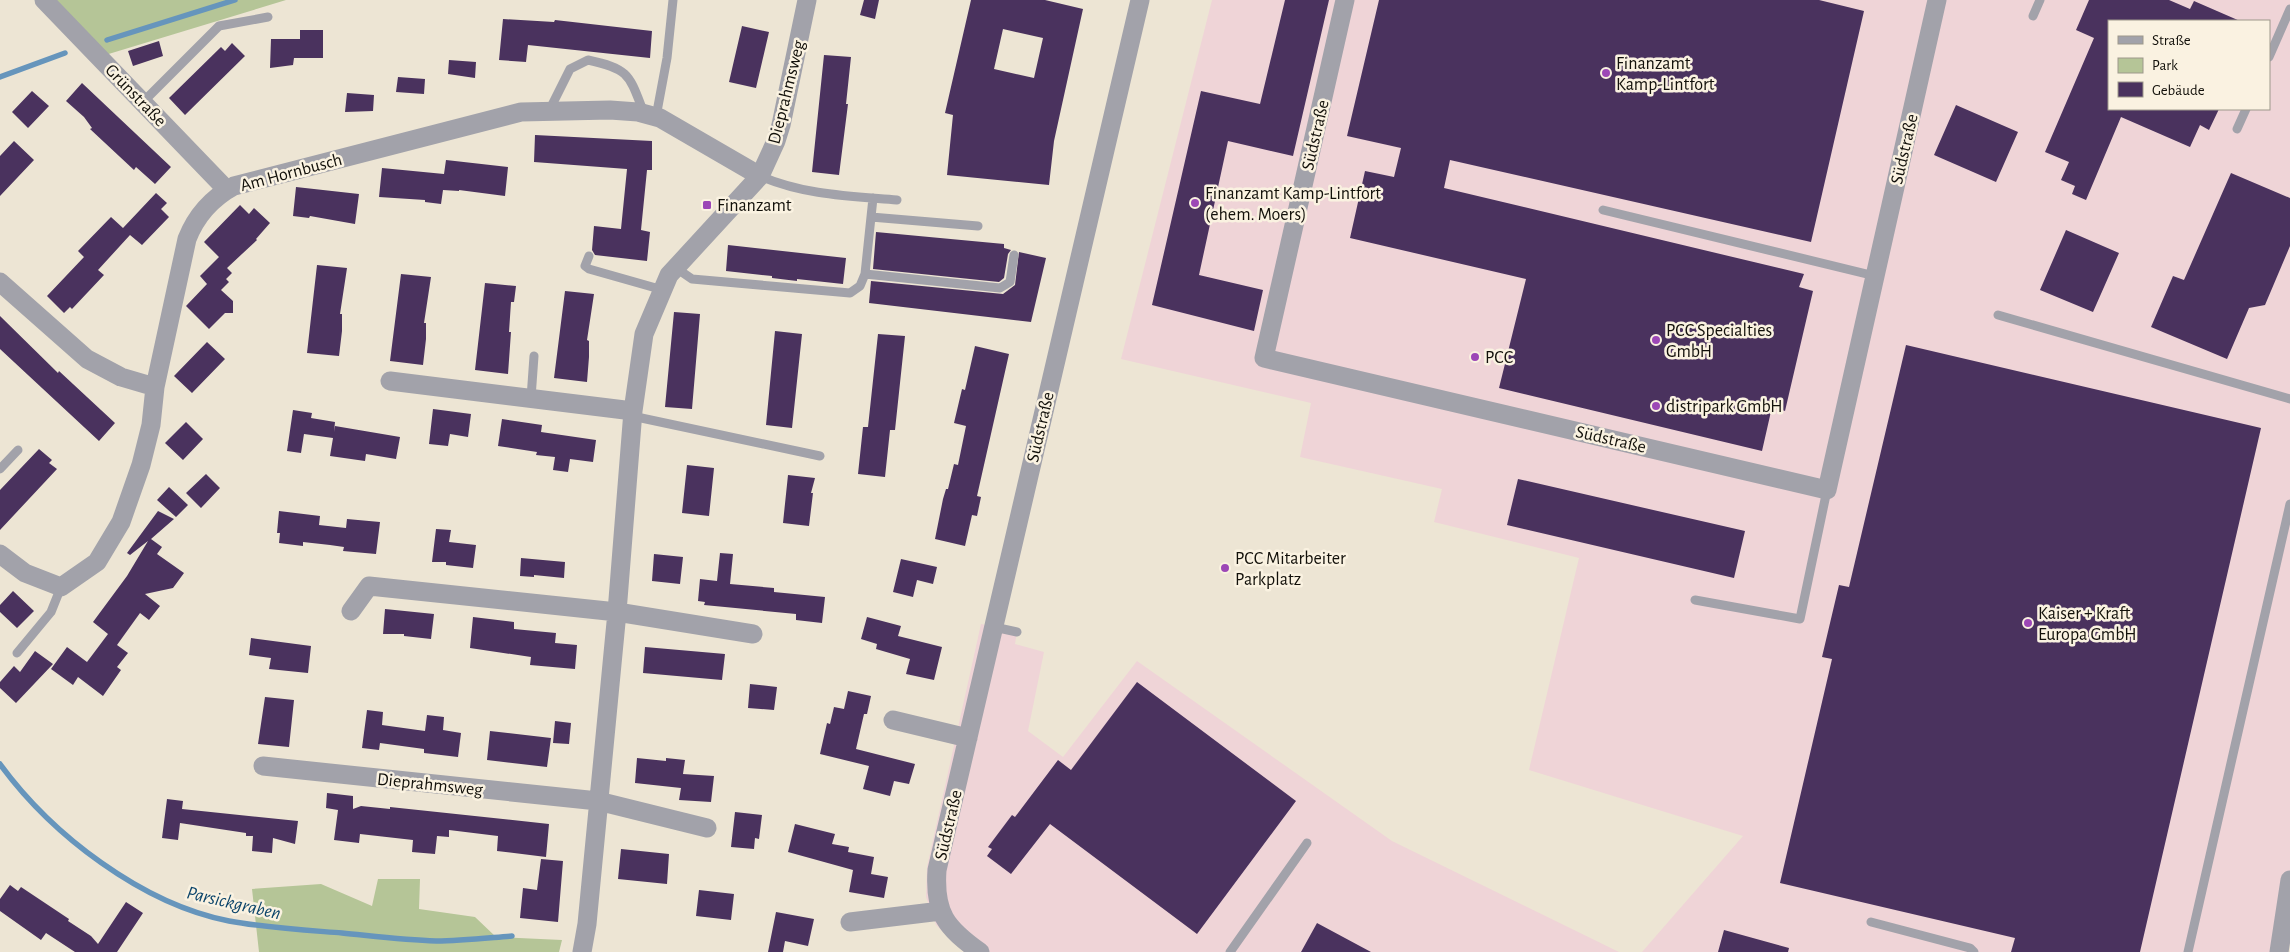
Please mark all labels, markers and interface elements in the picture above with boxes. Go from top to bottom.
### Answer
legend [2108,20,2270,110]
text: Straße [2152,33,2191,48]
street label: Dieprahmsweg [765,38,809,146]
place label: Finanzamt Kamp-Lintfort [1616,55,1715,94]
text: Park [2152,58,2178,73]
street label: Grünstraße [101,61,169,130]
marker: Finanzamt Kamp-Lintfort [1600,67,1612,79]
text: Gebäude [2152,83,2205,98]
street label: Südstraße [1299,98,1333,172]
street label: Südstraße [1888,112,1922,186]
street label: Am Hornbusch [238,151,344,195]
place label: Finanzamt Kamp-Lintfort (ehem. Moers) [1205,185,1381,224]
place label: Finanzamt [717,197,792,215]
marker: Finanzamt Kamp-Lintfort (ehem. Moers) [1189,197,1201,209]
marker: Finanzamt [701,199,713,211]
place label: PCC Specialties GmbH [1666,322,1772,361]
marker: PCC Specialties GmbH [1650,334,1662,346]
place label: PCC [1485,349,1513,367]
marker: PCC [1469,351,1481,363]
street label: Südstraße [1024,390,1058,464]
place label: distripark GmbH [1666,398,1783,416]
marker: distripark GmbH [1650,400,1662,412]
street label: Südstraße [1574,423,1648,457]
place label: PCC Mitarbeiter Parkplatz [1235,550,1346,589]
marker: PCC Mitarbeiter Parkplatz [1219,562,1231,574]
place label: Kaiser + Kraft Europa GmbH [2038,605,2136,644]
marker: Kaiser + Kraft Europa GmbH [2022,617,2034,629]
street label: Dieprahmsweg [376,770,484,800]
street label: Südstraße [932,788,966,862]
water label: Parsickgraben [185,883,282,923]

